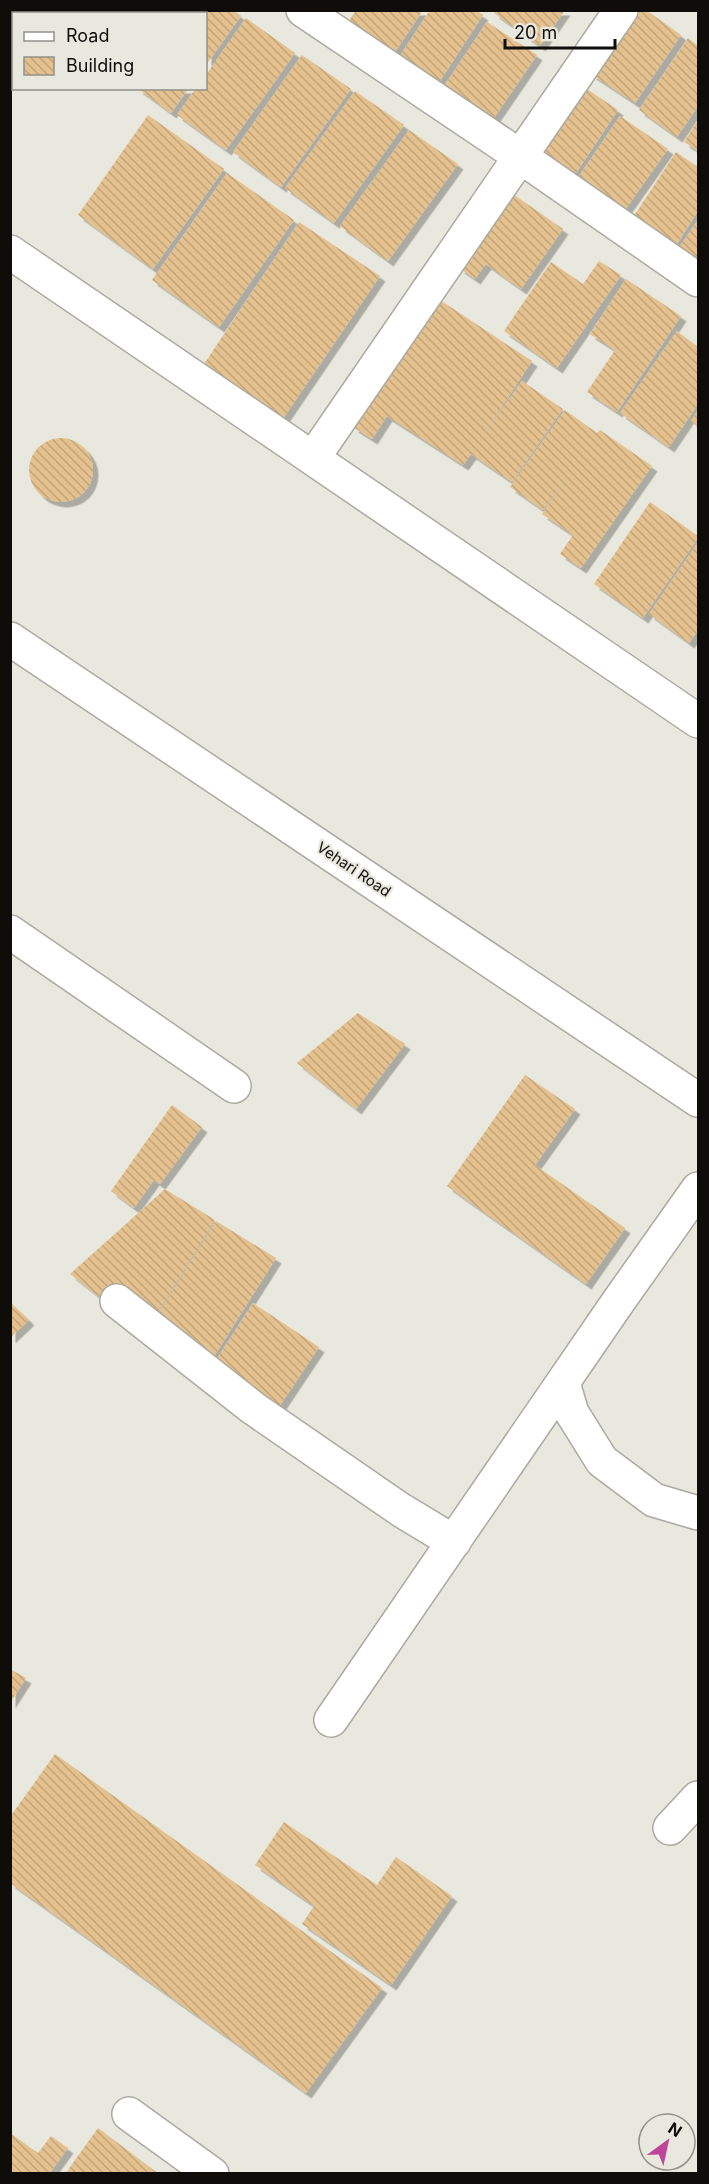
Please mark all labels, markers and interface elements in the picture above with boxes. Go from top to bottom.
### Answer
legend [12,12,207,90]
scale bar [505,12,614,50]
text: 20 m [514,22,557,43]
text: Road [66,25,109,46]
text: Building [66,55,134,76]
street label: Vehari Road [313,837,395,901]
north arrow [637,2112,697,2172]
text: N [665,2118,686,2141]

